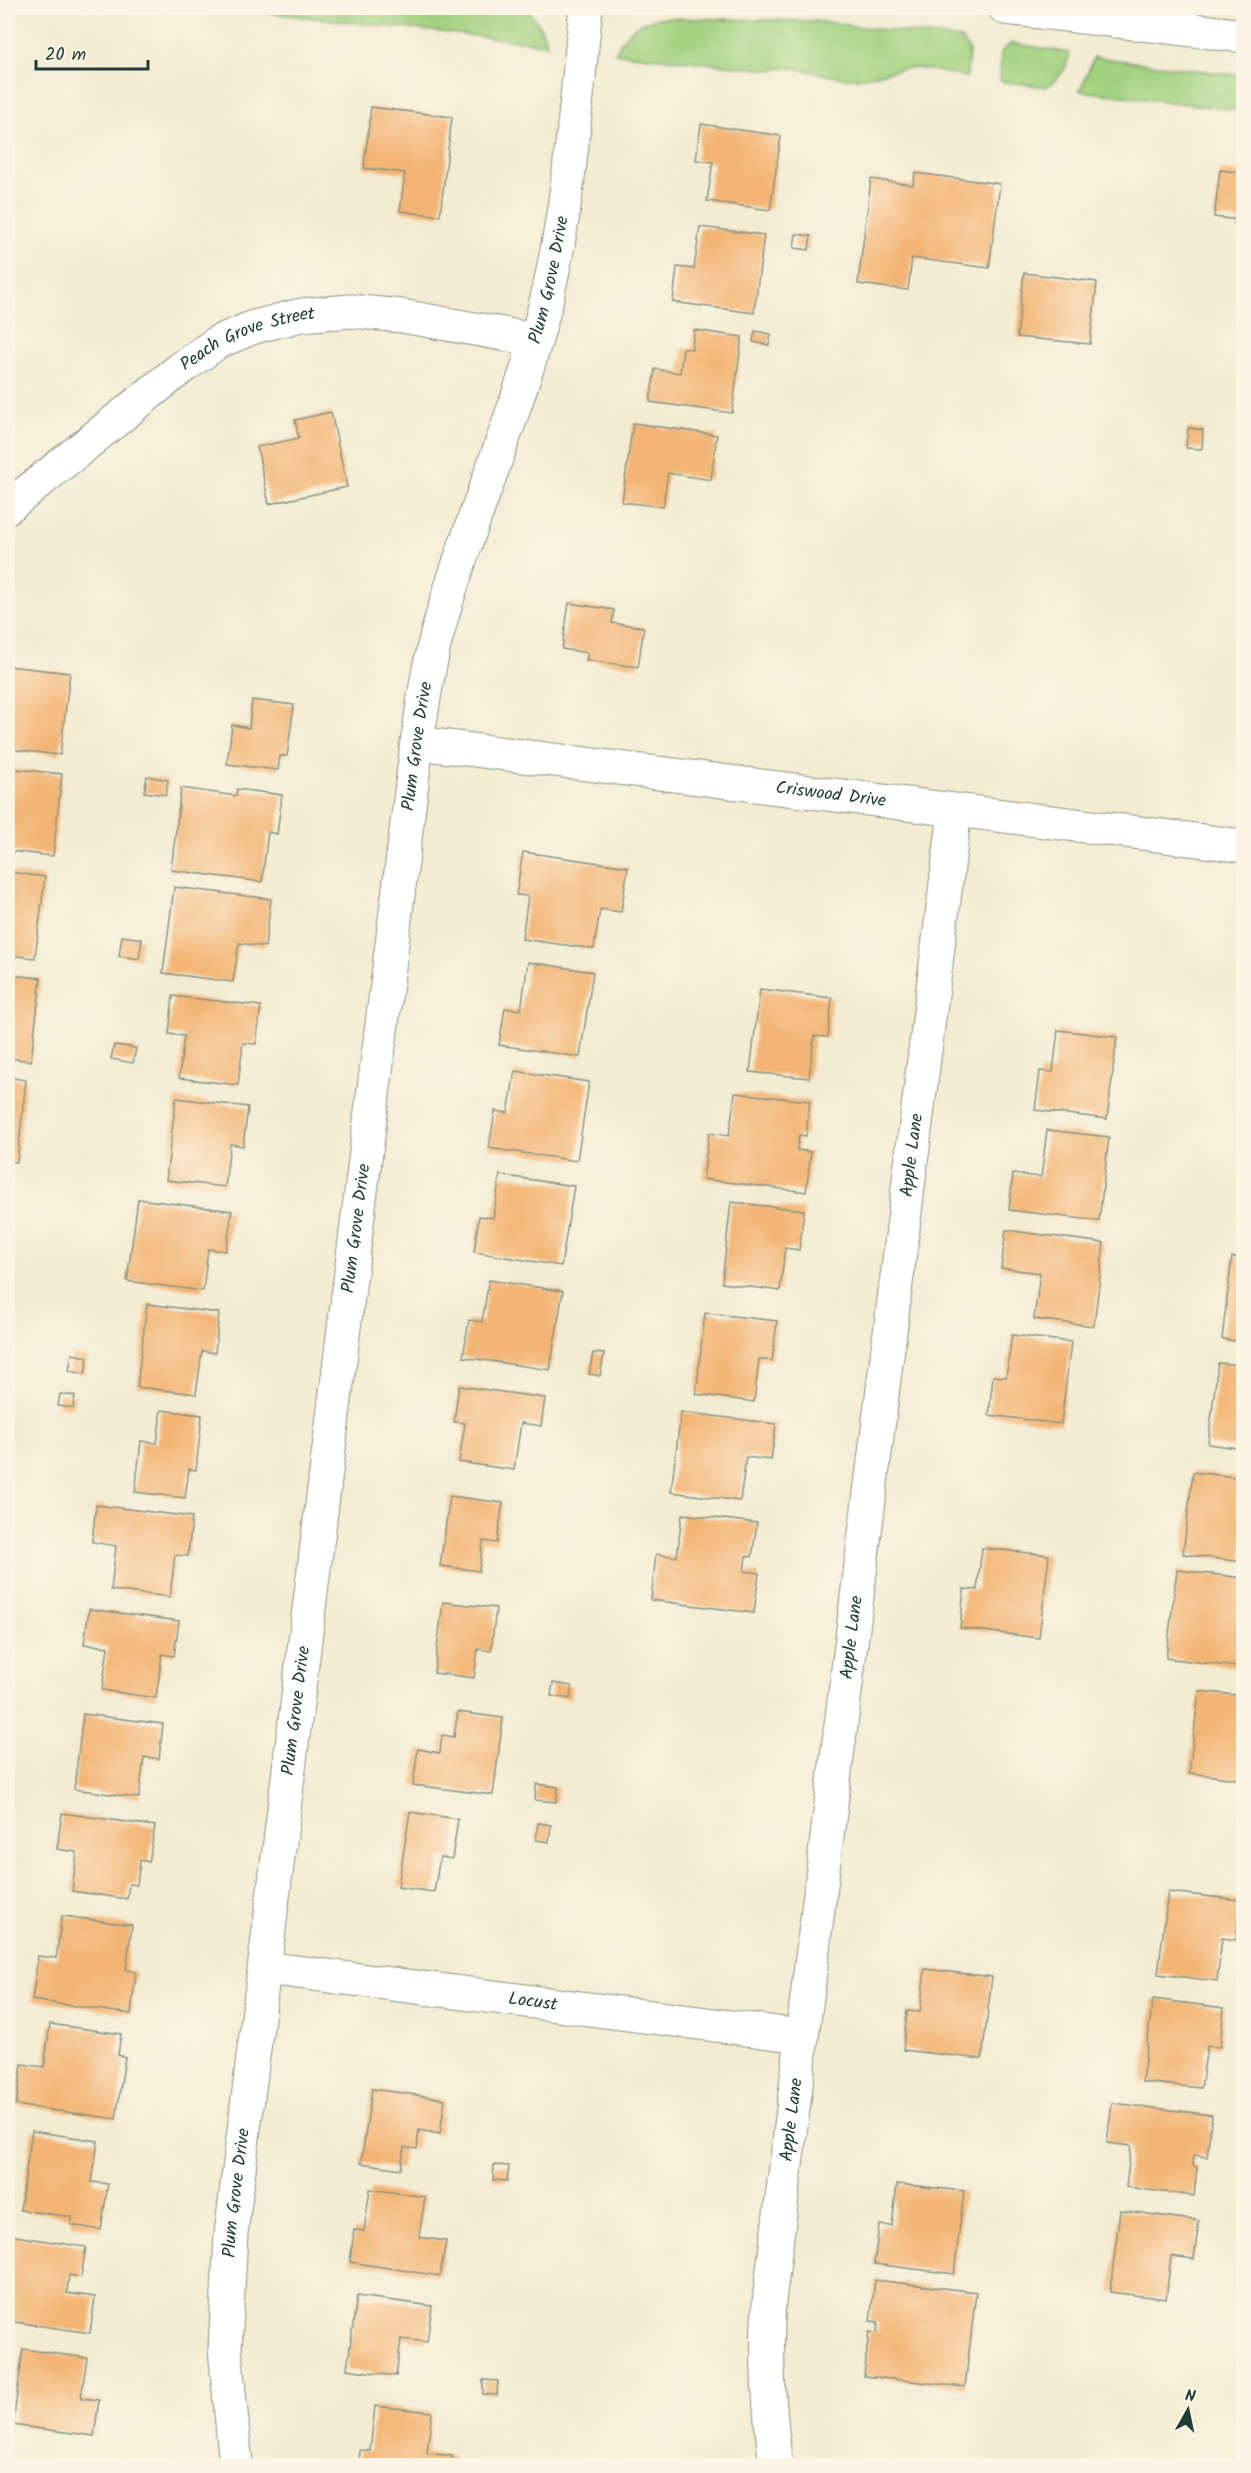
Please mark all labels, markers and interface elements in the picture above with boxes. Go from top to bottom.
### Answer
scale bar [36,33,148,71]
text: 20 m [45,41,86,70]
street label: Plum Grove Drive [521,214,577,347]
street label: Peach Grove Street [174,299,317,379]
street label: Plum Grove Drive [394,679,441,813]
street label: Criswood Drive [774,773,888,816]
street label: Apple Lane [892,1112,932,1199]
street label: Plum Grove Drive [334,1162,379,1295]
street label: Apple Lane [832,1594,871,1681]
street label: Plum Grove Drive [274,1644,319,1777]
street label: Locust [507,1984,560,2020]
street label: Apple Lane [772,2076,811,2163]
street label: Plum Grove Drive [215,2127,259,2258]
north arrow [1158,2380,1218,2440]
text: N [1183,2384,1197,2410]

